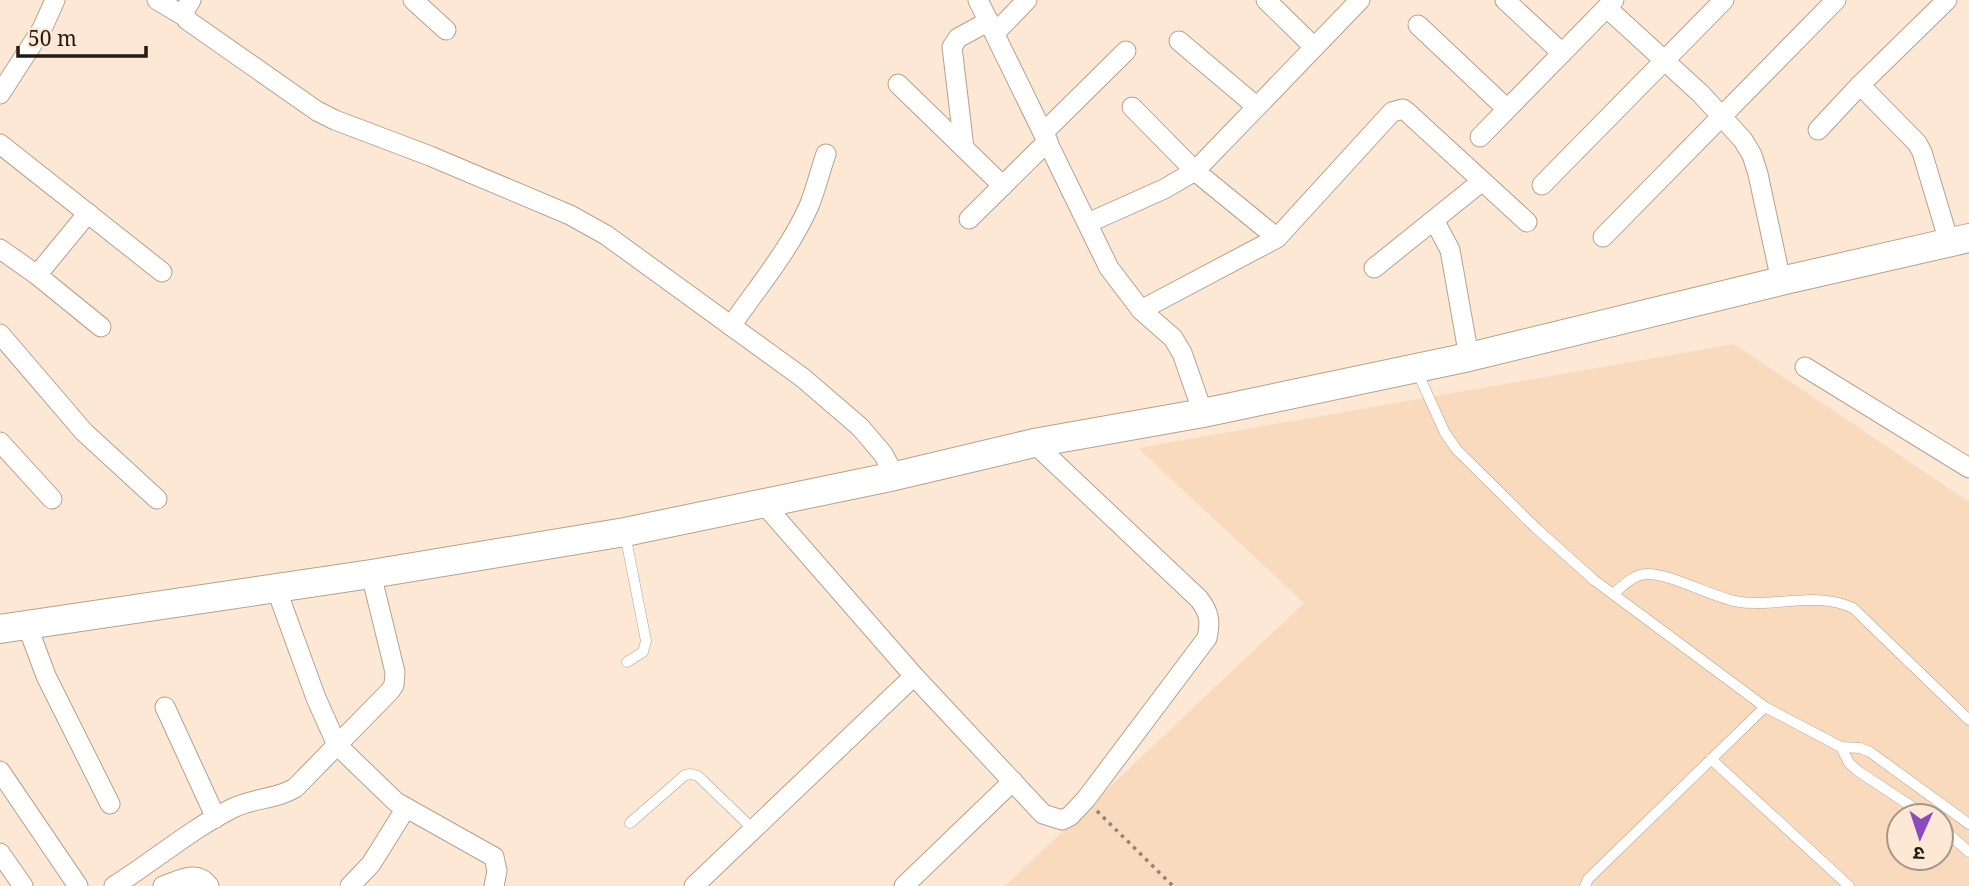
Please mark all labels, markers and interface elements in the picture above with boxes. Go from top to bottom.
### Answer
scale bar [18,14,145,58]
text: 50 m [28,24,77,52]
north arrow [1885,802,1955,872]
text: उ [1912,841,1925,867]

